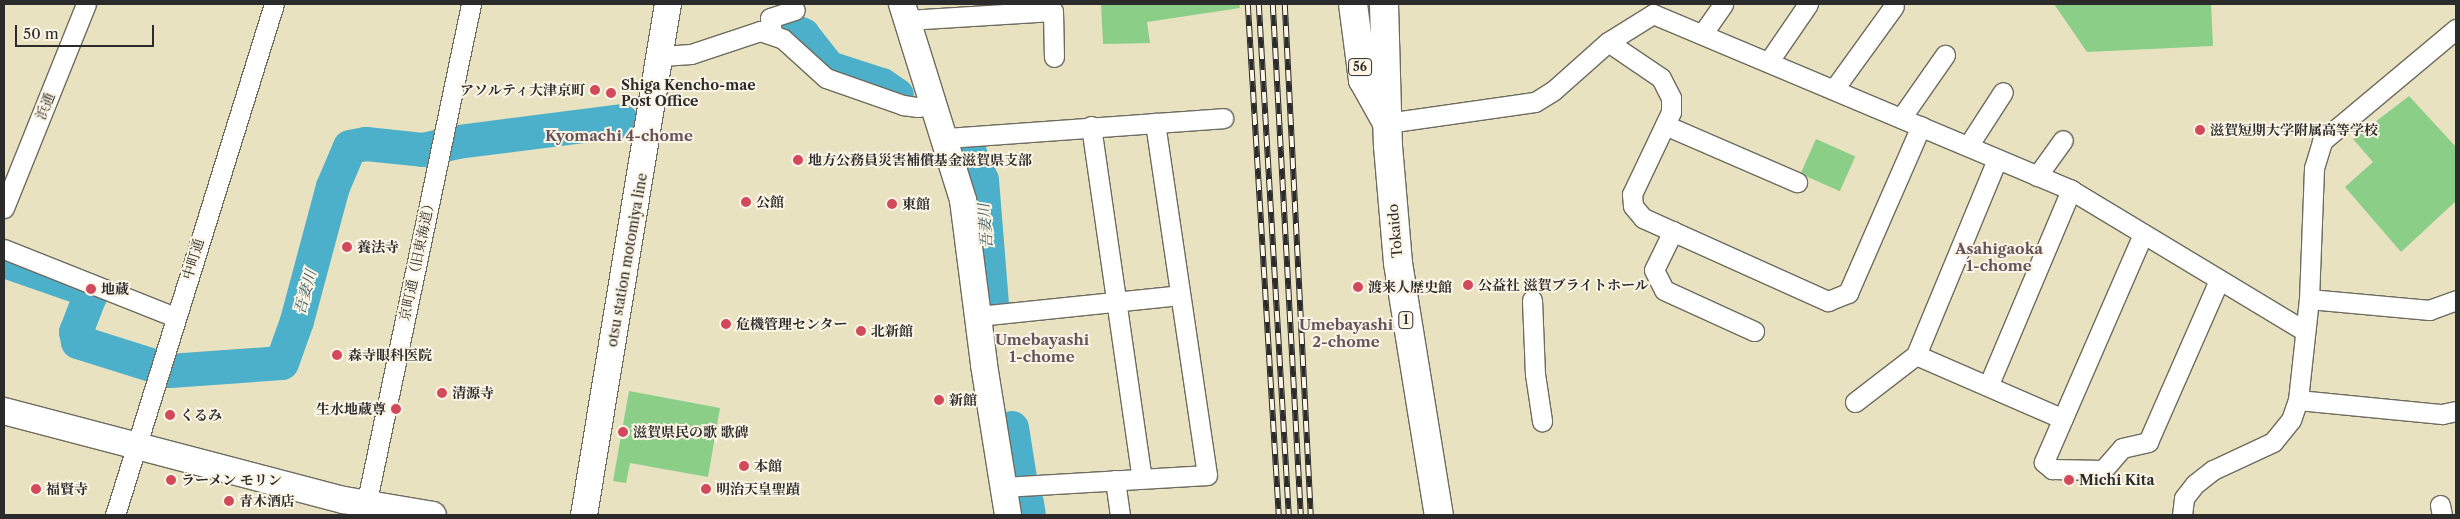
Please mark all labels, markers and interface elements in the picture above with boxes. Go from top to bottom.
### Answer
scale bar [18,15,156,47]
text: 50 m [23,24,59,43]
road number: 56 [1348,58,1372,76]
place label: Shiga Kencho-mae Post Office [621,77,756,110]
place label: アソルティ大津京町 [459,82,585,98]
marker: アソルティ大津京町 [589,84,601,96]
marker: Shiga Kencho-mae Post Office [605,87,617,99]
street label: 浜通 [32,90,58,122]
place label: 滋賀短期大学附属高等学校 [2210,122,2378,138]
marker: 滋賀短期大学附属高等学校 [2194,124,2206,136]
district label: Kyomachi 4-chome [545,127,693,145]
place label: 地方公務員災害補償基金滋賀県支部 [808,152,1032,168]
marker: 地方公務員災害補償基金滋賀県支部 [792,154,804,166]
street label: otsu station motomiya line [603,172,651,348]
place label: 公館 [756,194,784,210]
street label: 京町通（旧東海道） [396,196,438,322]
marker: 公館 [740,196,752,208]
place label: 東館 [902,196,930,212]
marker: 東館 [886,198,898,210]
water label: 吾妻川 [974,203,996,249]
street label: Tokaido [1384,203,1406,259]
street label: 中町通 [179,236,207,282]
place label: 養法寺 [357,239,399,255]
district label: Asahigaoka 1-chome [1955,239,2043,274]
marker: 養法寺 [341,241,353,253]
water label: 吾妻川 [290,268,320,316]
place label: 公益社 滋賀ブライトホール [1478,277,1650,293]
place label: 渡来人歴史館 [1368,279,1452,295]
marker: 公益社 滋賀ブライトホール [1462,279,1474,291]
place label: 地蔵 [101,281,129,297]
marker: 渡来人歴史館 [1352,281,1364,293]
marker: 地蔵 [85,283,97,295]
road number: 1 [1397,310,1415,330]
district label: Umebayashi 2-chome [1299,315,1393,350]
place label: 危機管理センター [736,316,848,332]
marker: 危機管理センター [720,318,732,330]
place label: 北新館 [871,323,913,339]
marker: 北新館 [855,325,867,337]
district label: Umebayashi 1-chome [995,330,1089,365]
place label: 森寺眼科医院 [348,347,432,363]
marker: 森寺眼科医院 [330,348,344,362]
place label: 清源寺 [452,385,494,401]
marker: 清源寺 [436,387,448,399]
place label: 新館 [949,392,977,408]
marker: 新館 [933,394,945,406]
place label: 生水地蔵尊 [316,401,386,417]
marker: 生水地蔵尊 [390,403,402,415]
place label: くるみ [180,407,222,423]
marker: くるみ [164,409,176,421]
place label: 滋賀県民の歌 歌碑 [633,424,749,440]
marker: 滋賀県民の歌 歌碑 [617,426,629,438]
place label: 本館 [754,458,782,474]
marker: 本館 [738,460,750,472]
place label: ラーメン モリン [181,472,283,488]
place label: Michi Kita [2079,472,2155,488]
marker: ラーメン モリン [165,474,177,486]
marker: Michi Kita [2063,474,2075,486]
place label: 福賢寺 [46,481,88,497]
place label: 明治天皇聖蹟 [716,481,800,497]
marker: 福賢寺 [30,483,42,495]
marker: 明治天皇聖蹟 [700,483,712,495]
place label: 青木酒店 [239,493,295,509]
marker: 青木酒店 [223,495,235,507]

